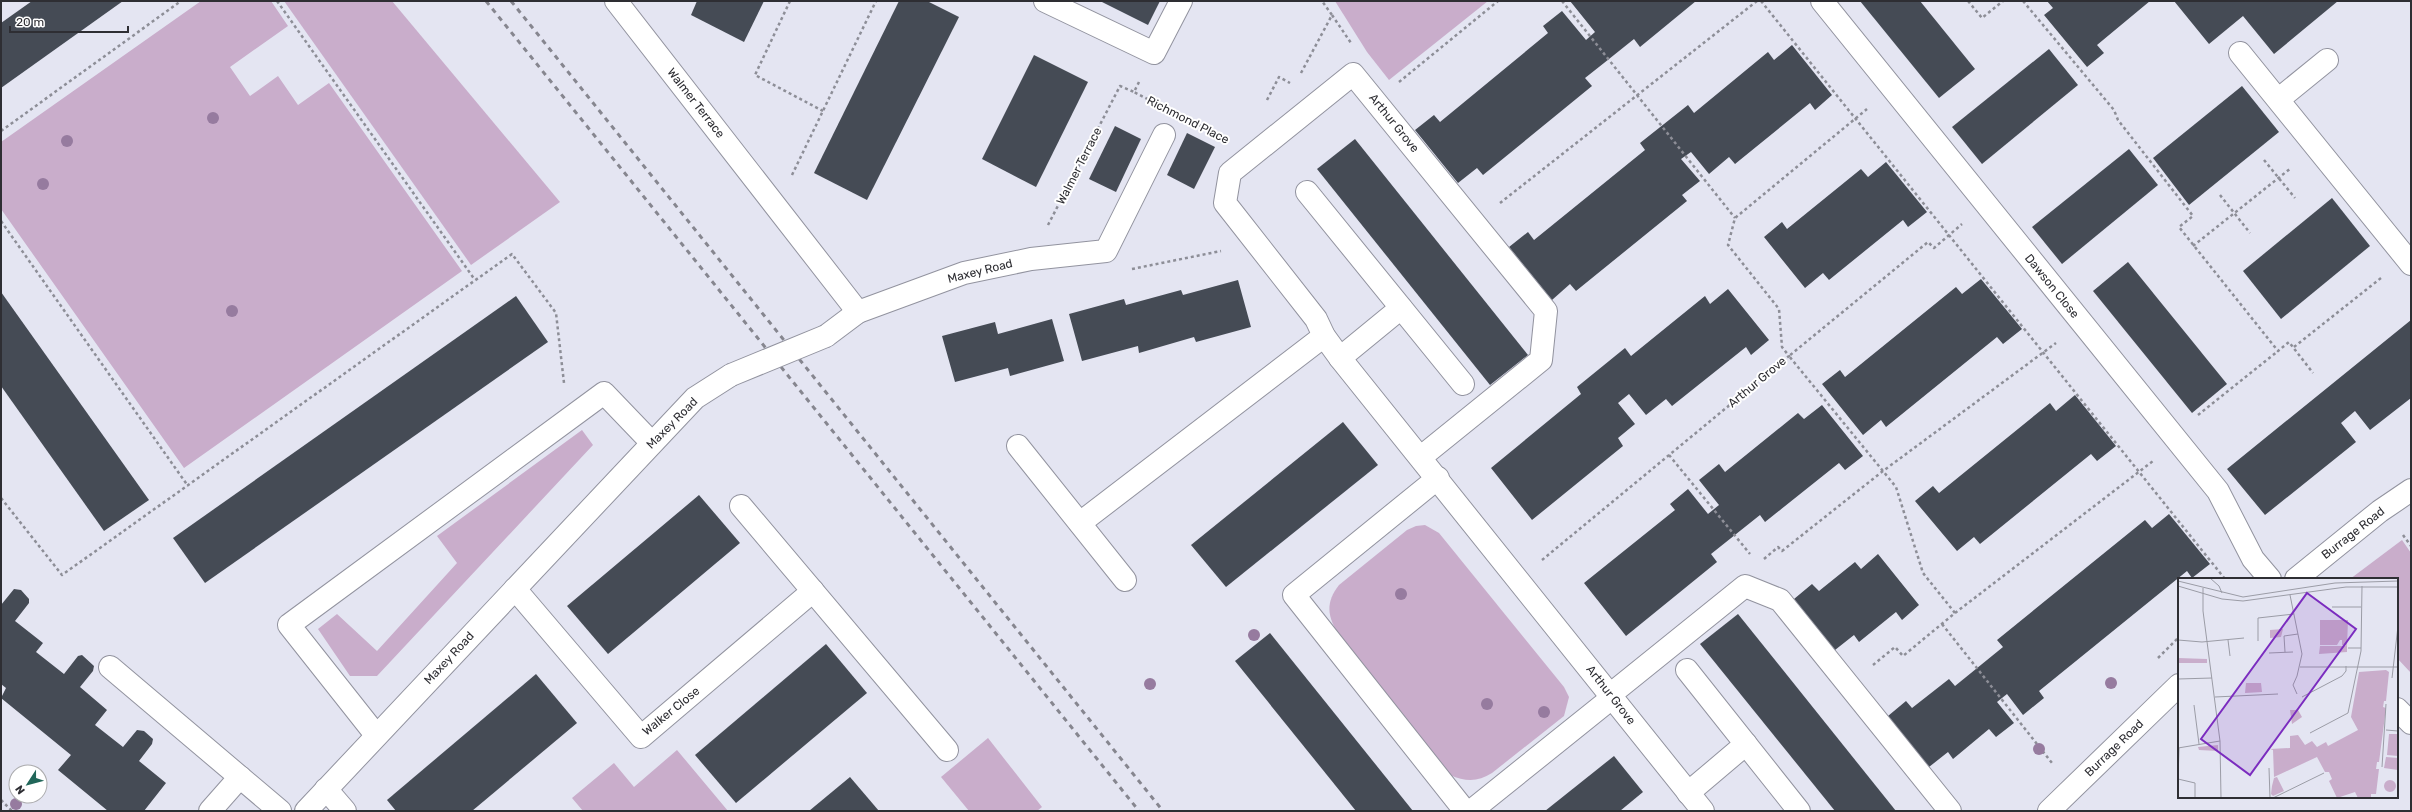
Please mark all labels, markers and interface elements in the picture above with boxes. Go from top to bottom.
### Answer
scale bar [10,8,128,34]
text: 20 m [16,15,44,29]
street label: Walmer Terrace [664,65,728,141]
street label: Arthur Grove [1366,91,1422,155]
street label: Richmond Place [1145,93,1232,147]
street label: Walmer Terrace [1054,125,1105,207]
street label: Dawson Close [2022,251,2082,321]
street label: Maxey Road [946,256,1014,286]
street label: Arthur Grove [1725,353,1789,410]
street label: Maxey Road [643,394,701,452]
street label: Burrage Road [2319,504,2387,562]
inset map [2178,578,2398,798]
street label: Maxey Road [421,629,477,687]
street label: Arthur Grove [1583,663,1639,728]
street label: Walker Close [640,684,703,738]
street label: Burrage Road [2082,717,2146,779]
north arrow [8,764,48,804]
text: N [13,782,28,797]

